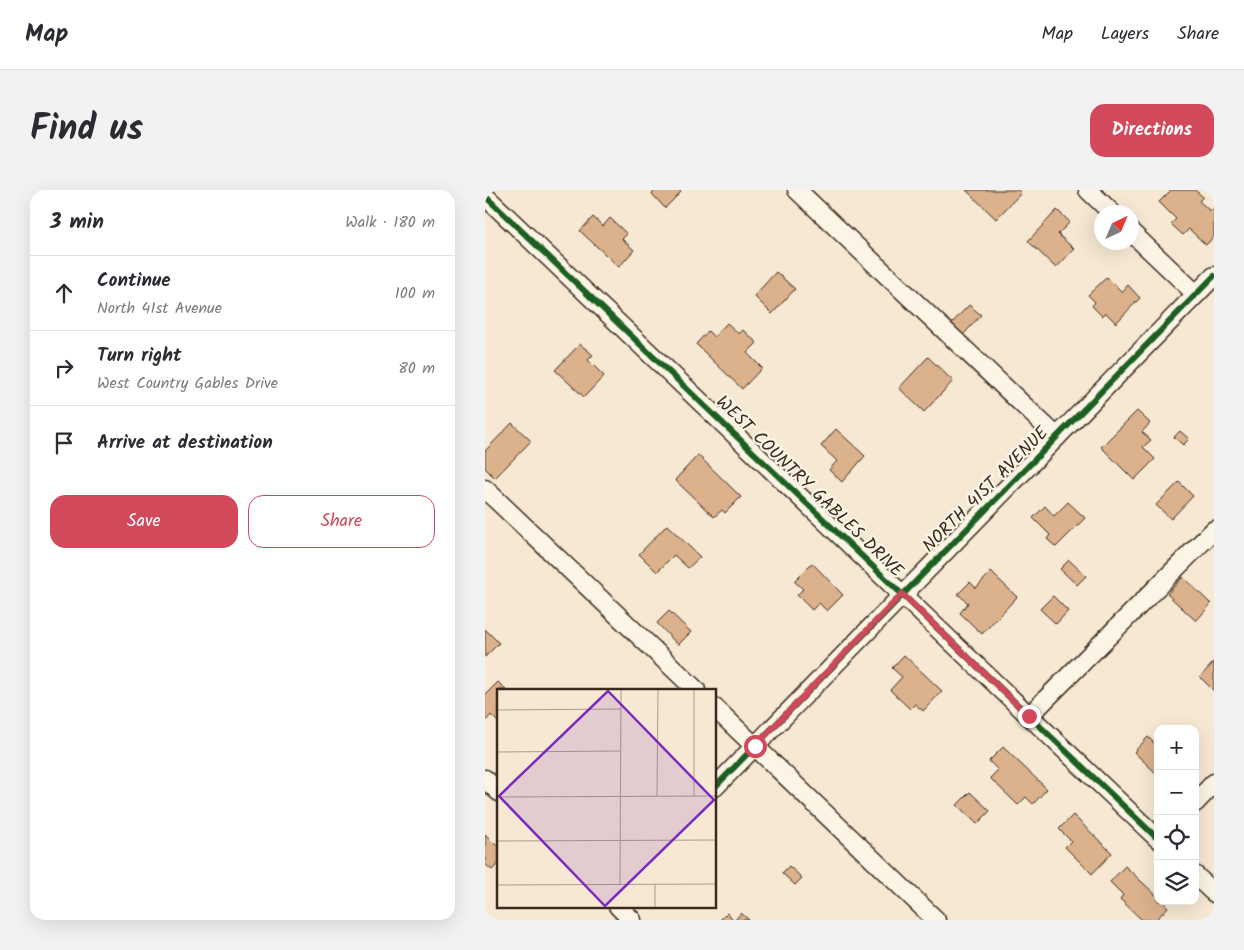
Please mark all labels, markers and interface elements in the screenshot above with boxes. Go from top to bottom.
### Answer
text: Map [25,15,68,54]
text: Map [1042,20,1073,49]
text: Layers [1101,20,1149,49]
text: Share [1177,20,1219,49]
text: Find us [30,102,143,158]
button: Directions [1090,104,1214,157]
north arrow [1094,205,1139,250]
text: 3 min [50,206,104,239]
text: Walk · 180 m [345,210,435,235]
text: Continue [97,266,170,296]
icon: ahead [50,279,78,307]
text: 100 m [395,281,435,306]
text: North 41st Avenue [97,296,222,321]
text: Turn right [97,341,182,371]
icon: right [50,354,78,382]
text: 80 m [398,356,435,381]
text: West Country Gables Drive [97,371,278,396]
street label: WEST COUNTRY GABLES DRIVE [708,389,910,585]
street label: NORTH 41ST AVENUE [916,420,1056,560]
text: Arrive at destination [97,428,273,458]
icon: arrive [50,429,78,457]
button: Save [50,495,238,548]
button: Share [248,495,435,548]
inset map [497,689,716,908]
route end [1018,705,1041,728]
map controls [1154,725,1199,905]
button: + [1154,725,1199,770]
route start [744,735,767,758]
button: − [1154,770,1199,815]
button: locate [1154,815,1199,860]
button: layers [1154,860,1199,905]

